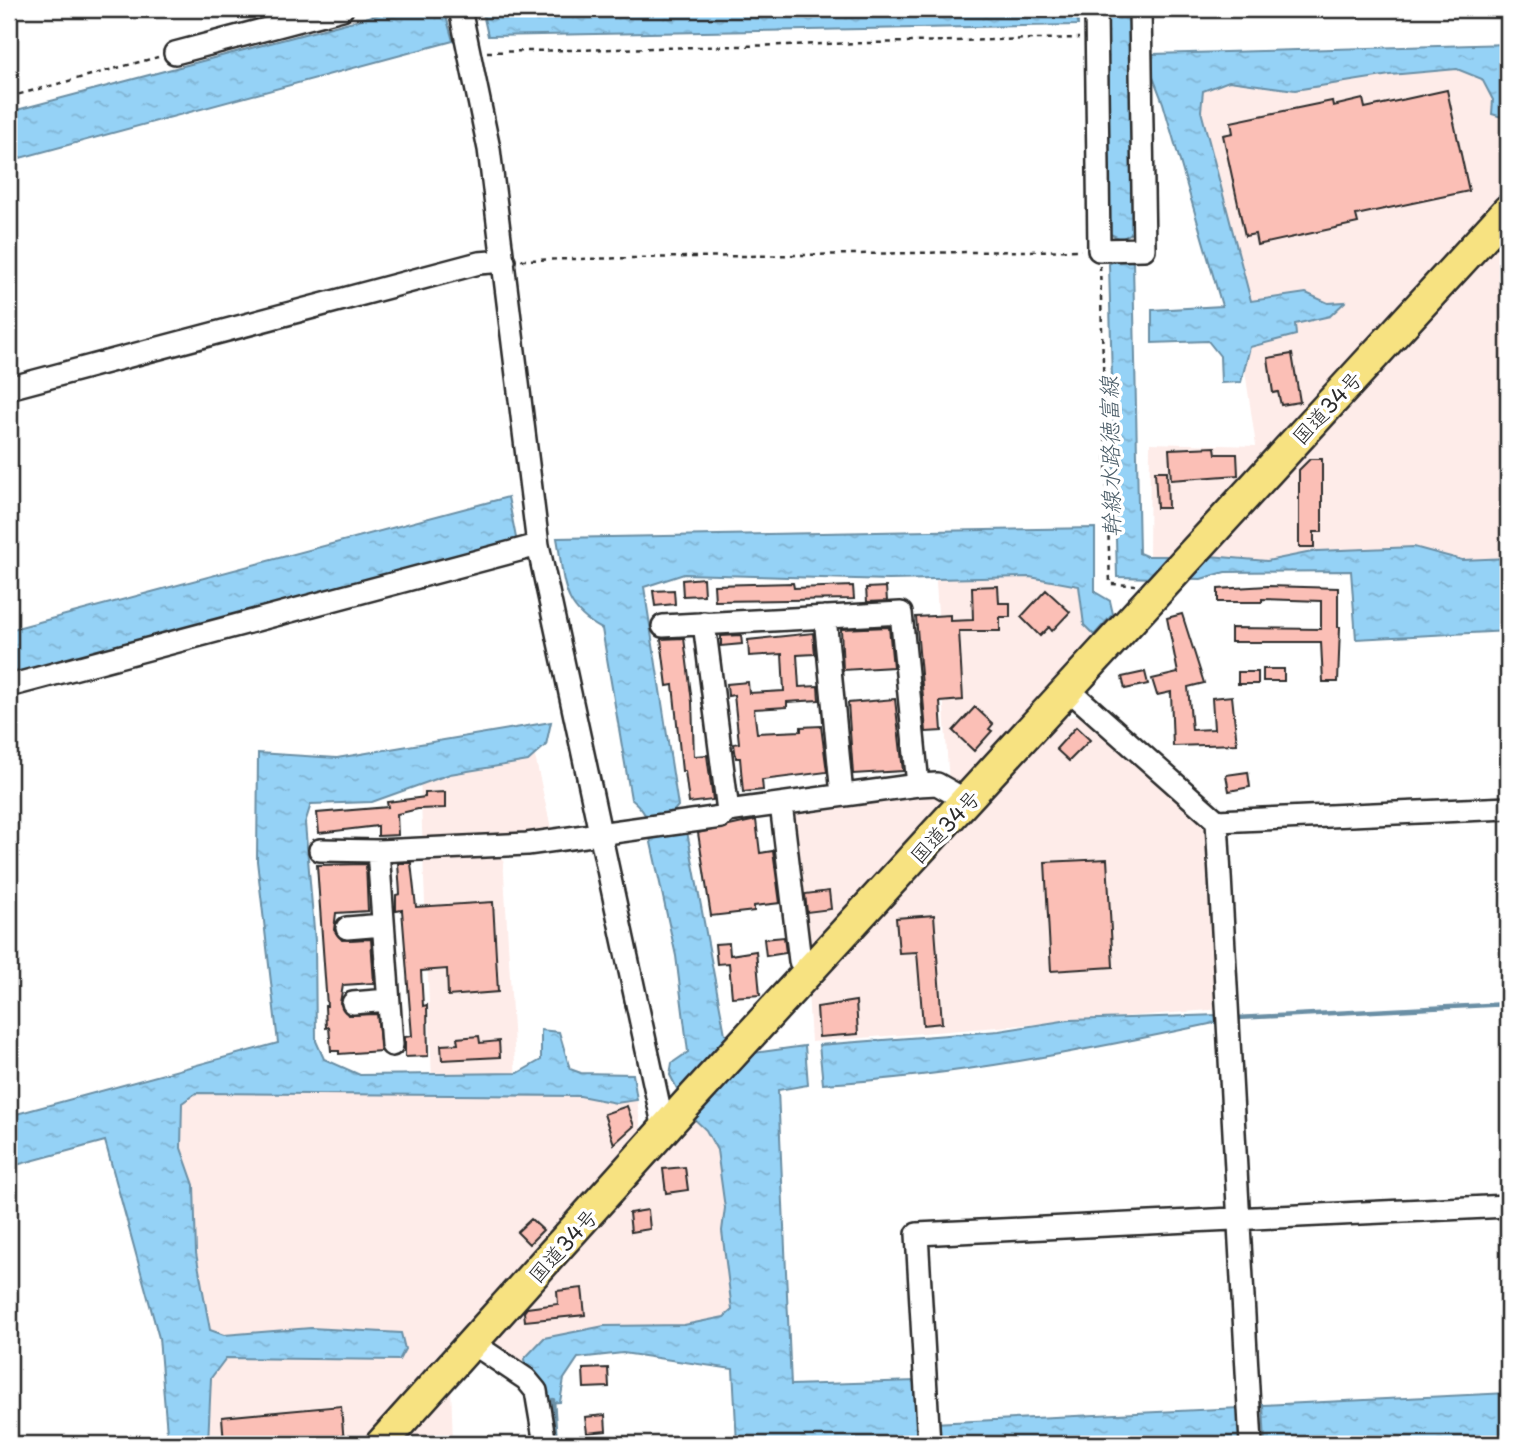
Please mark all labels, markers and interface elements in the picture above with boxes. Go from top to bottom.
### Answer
street label: 国道34号 [1283,363,1369,451]
water label: 幹線水路徳富線 [1090,375,1128,538]
street label: 国道34号 [901,782,987,870]
street label: 国道34号 [520,1201,604,1289]

